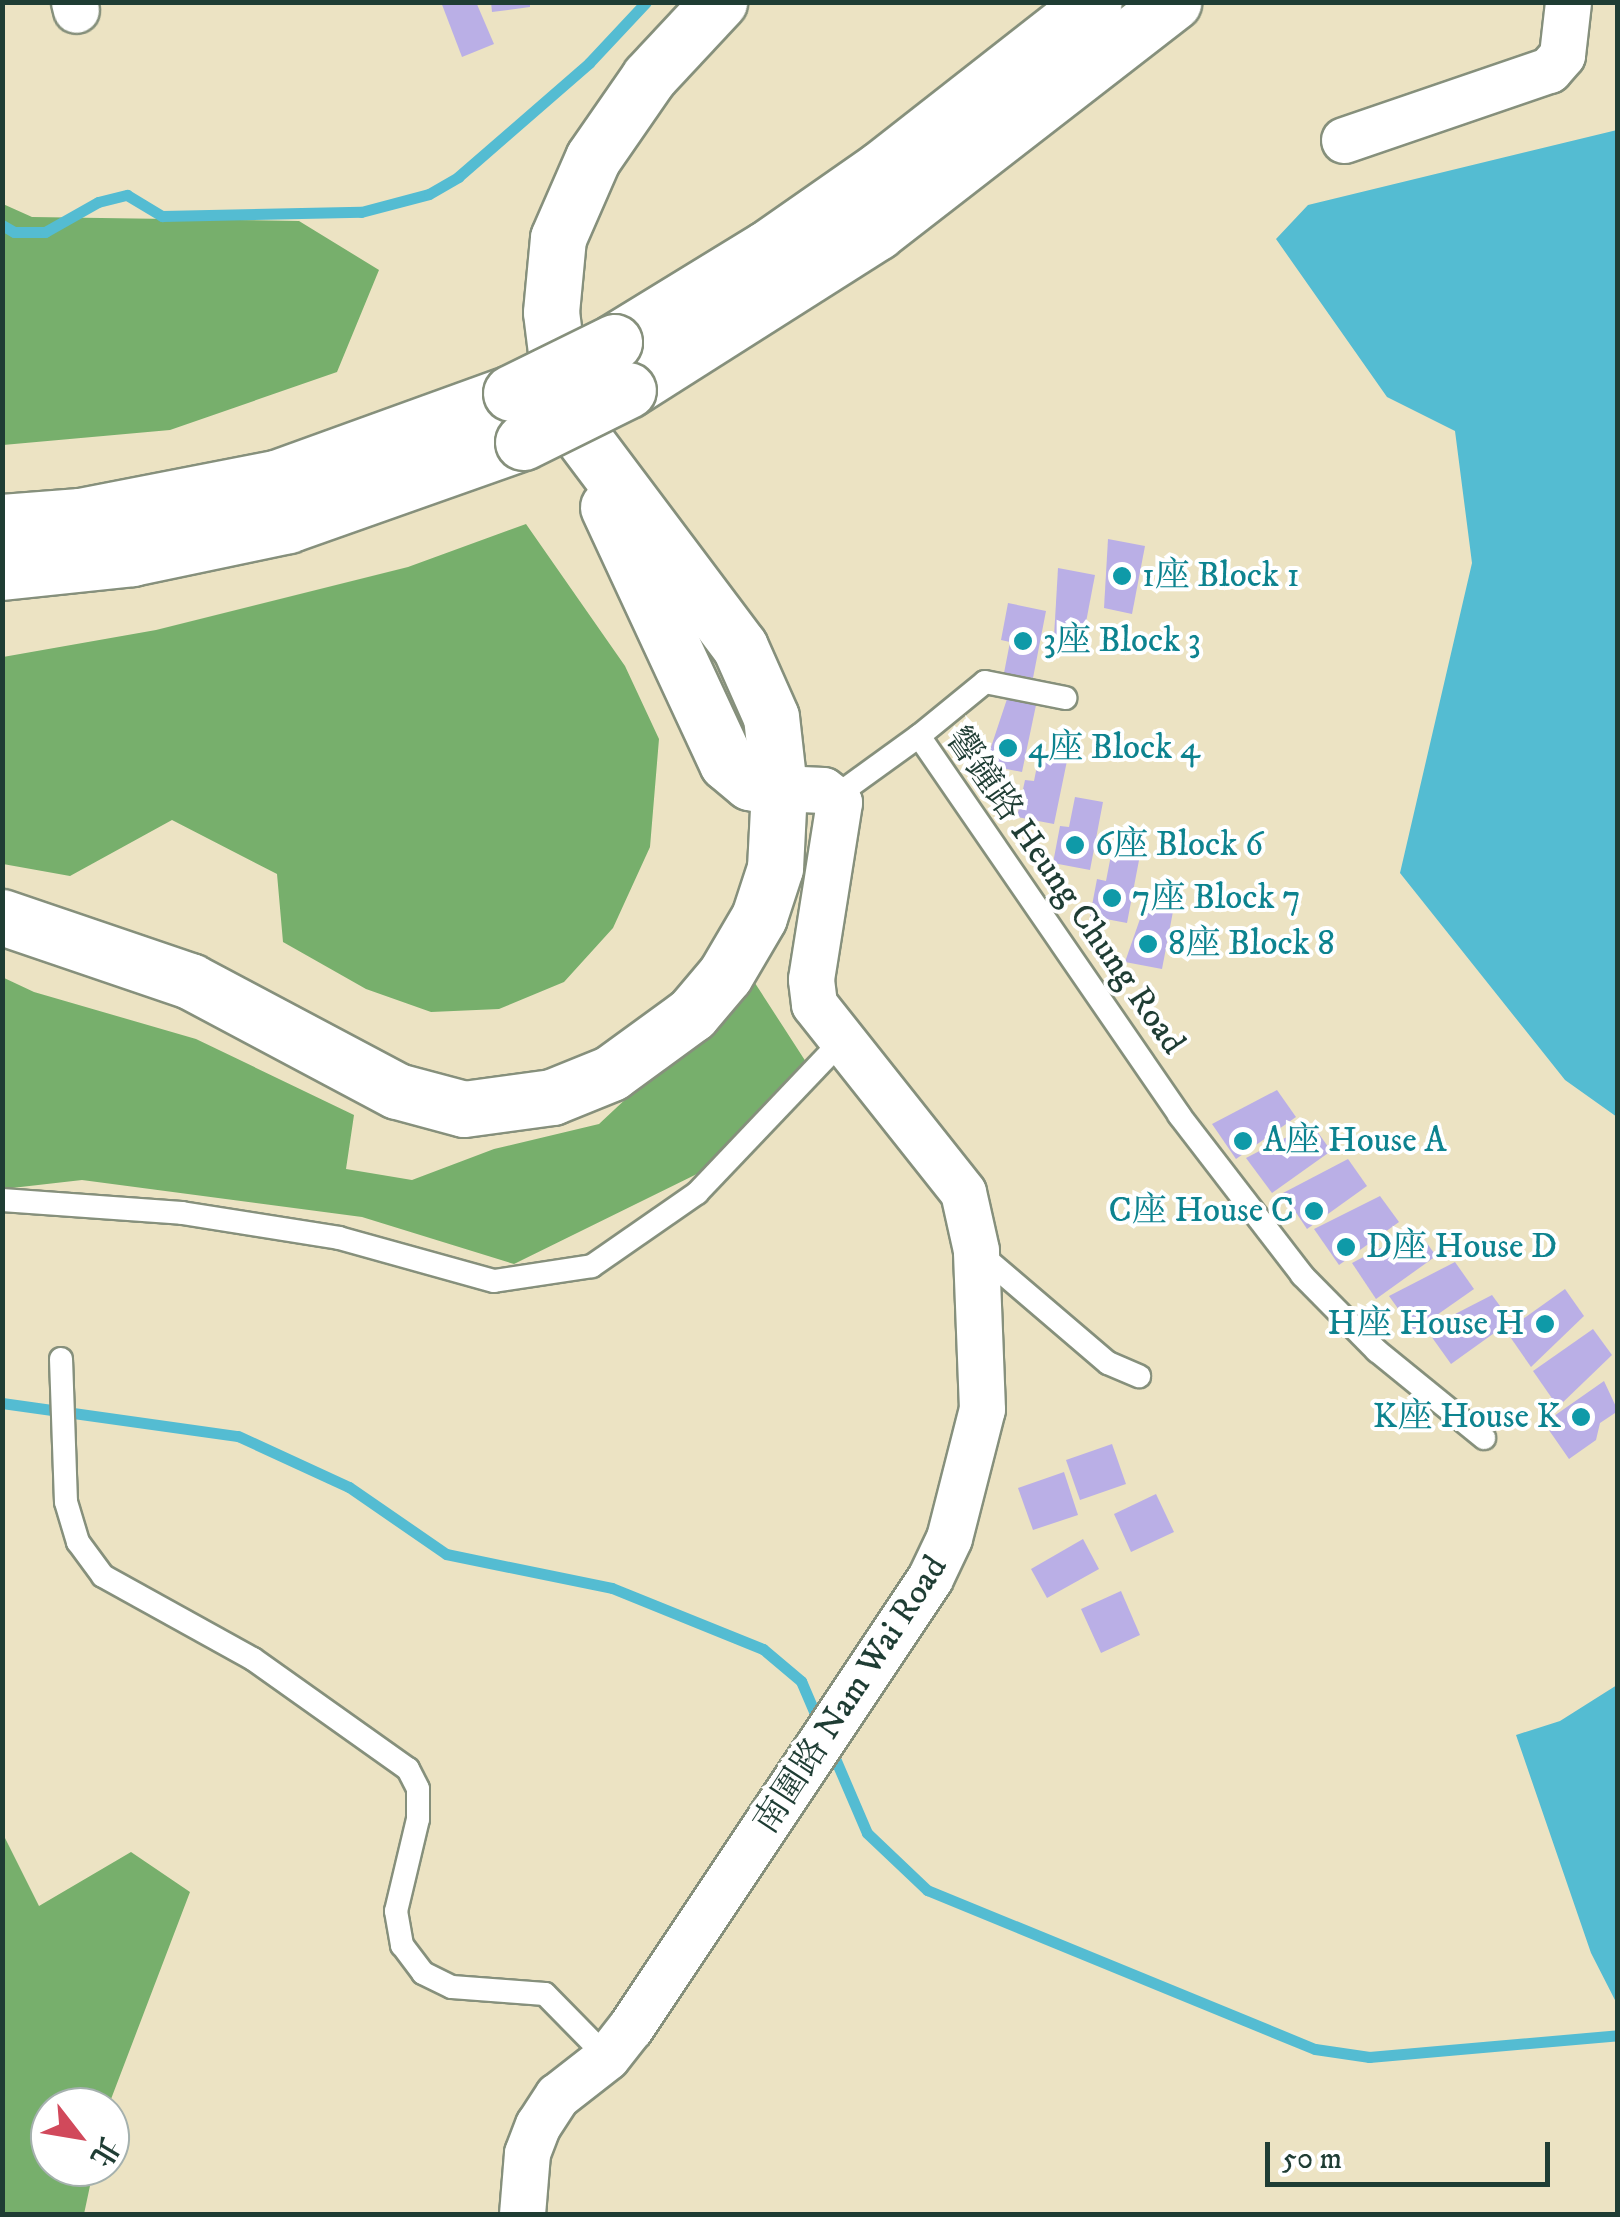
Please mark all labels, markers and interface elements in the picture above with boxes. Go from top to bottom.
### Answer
place label: 1座 Block 1 [1142,555,1300,597]
marker: 1座 Block 1 [1111,565,1133,587]
place label: 3座 Block 3 [1043,620,1201,662]
marker: 3座 Block 3 [1012,630,1034,652]
street label: 響鐘路 Heung Chung Road [936,720,1194,1062]
place label: 4座 Block 4 [1028,727,1200,769]
marker: 4座 Block 4 [997,737,1019,759]
place label: 6座 Block 6 [1095,824,1263,866]
marker: 6座 Block 6 [1064,834,1086,856]
place label: 7座 Block 7 [1132,877,1301,919]
marker: 7座 Block 7 [1101,887,1123,909]
place label: 8座 Block 8 [1168,923,1335,965]
marker: 8座 Block 8 [1137,933,1159,955]
place label: A座 House A [1263,1120,1447,1162]
marker: A座 House A [1232,1130,1254,1152]
place label: C座 House C [1108,1190,1294,1232]
marker: C座 House C [1303,1200,1325,1222]
place label: D座 House D [1366,1226,1557,1268]
marker: D座 House D [1335,1236,1357,1258]
place label: H座 House H [1327,1303,1525,1345]
marker: H座 House H [1534,1313,1556,1335]
place label: K座 House K [1373,1396,1561,1438]
marker: K座 House K [1570,1406,1592,1428]
street label: 南圍路 Nam Wai Road [745,1548,957,1842]
north arrow [30,2087,130,2187]
scale bar [1270,2122,1555,2184]
text: 北 [82,2131,127,2173]
text: 50 m [1282,2141,1342,2178]

